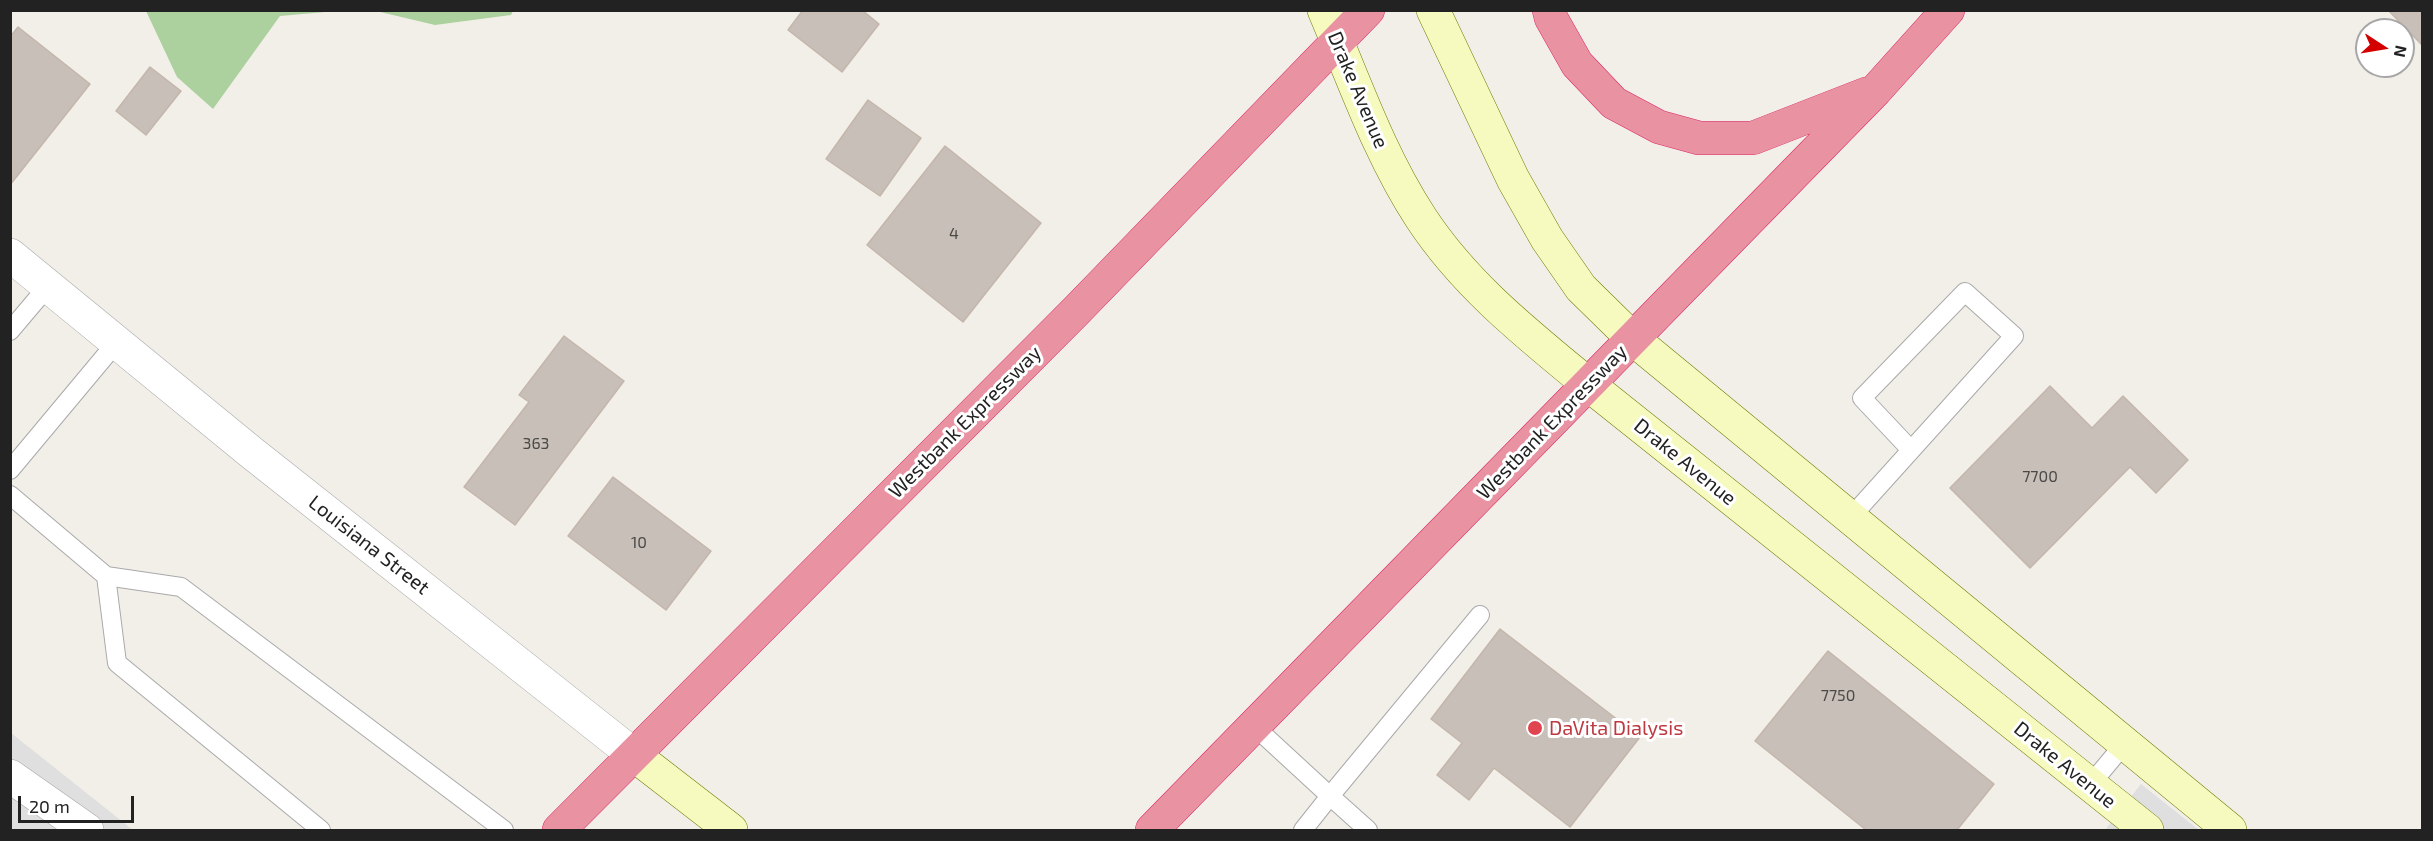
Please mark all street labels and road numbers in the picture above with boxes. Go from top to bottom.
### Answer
street label: Drake Avenue [1323,28,1393,152]
street label: Westbank Expressway [1472,340,1632,504]
street label: Westbank Expressway [884,341,1046,503]
street label: Drake Avenue [1629,414,1741,510]
street label: Louisiana Street [304,490,434,600]
street label: Drake Avenue [2009,717,2121,813]

